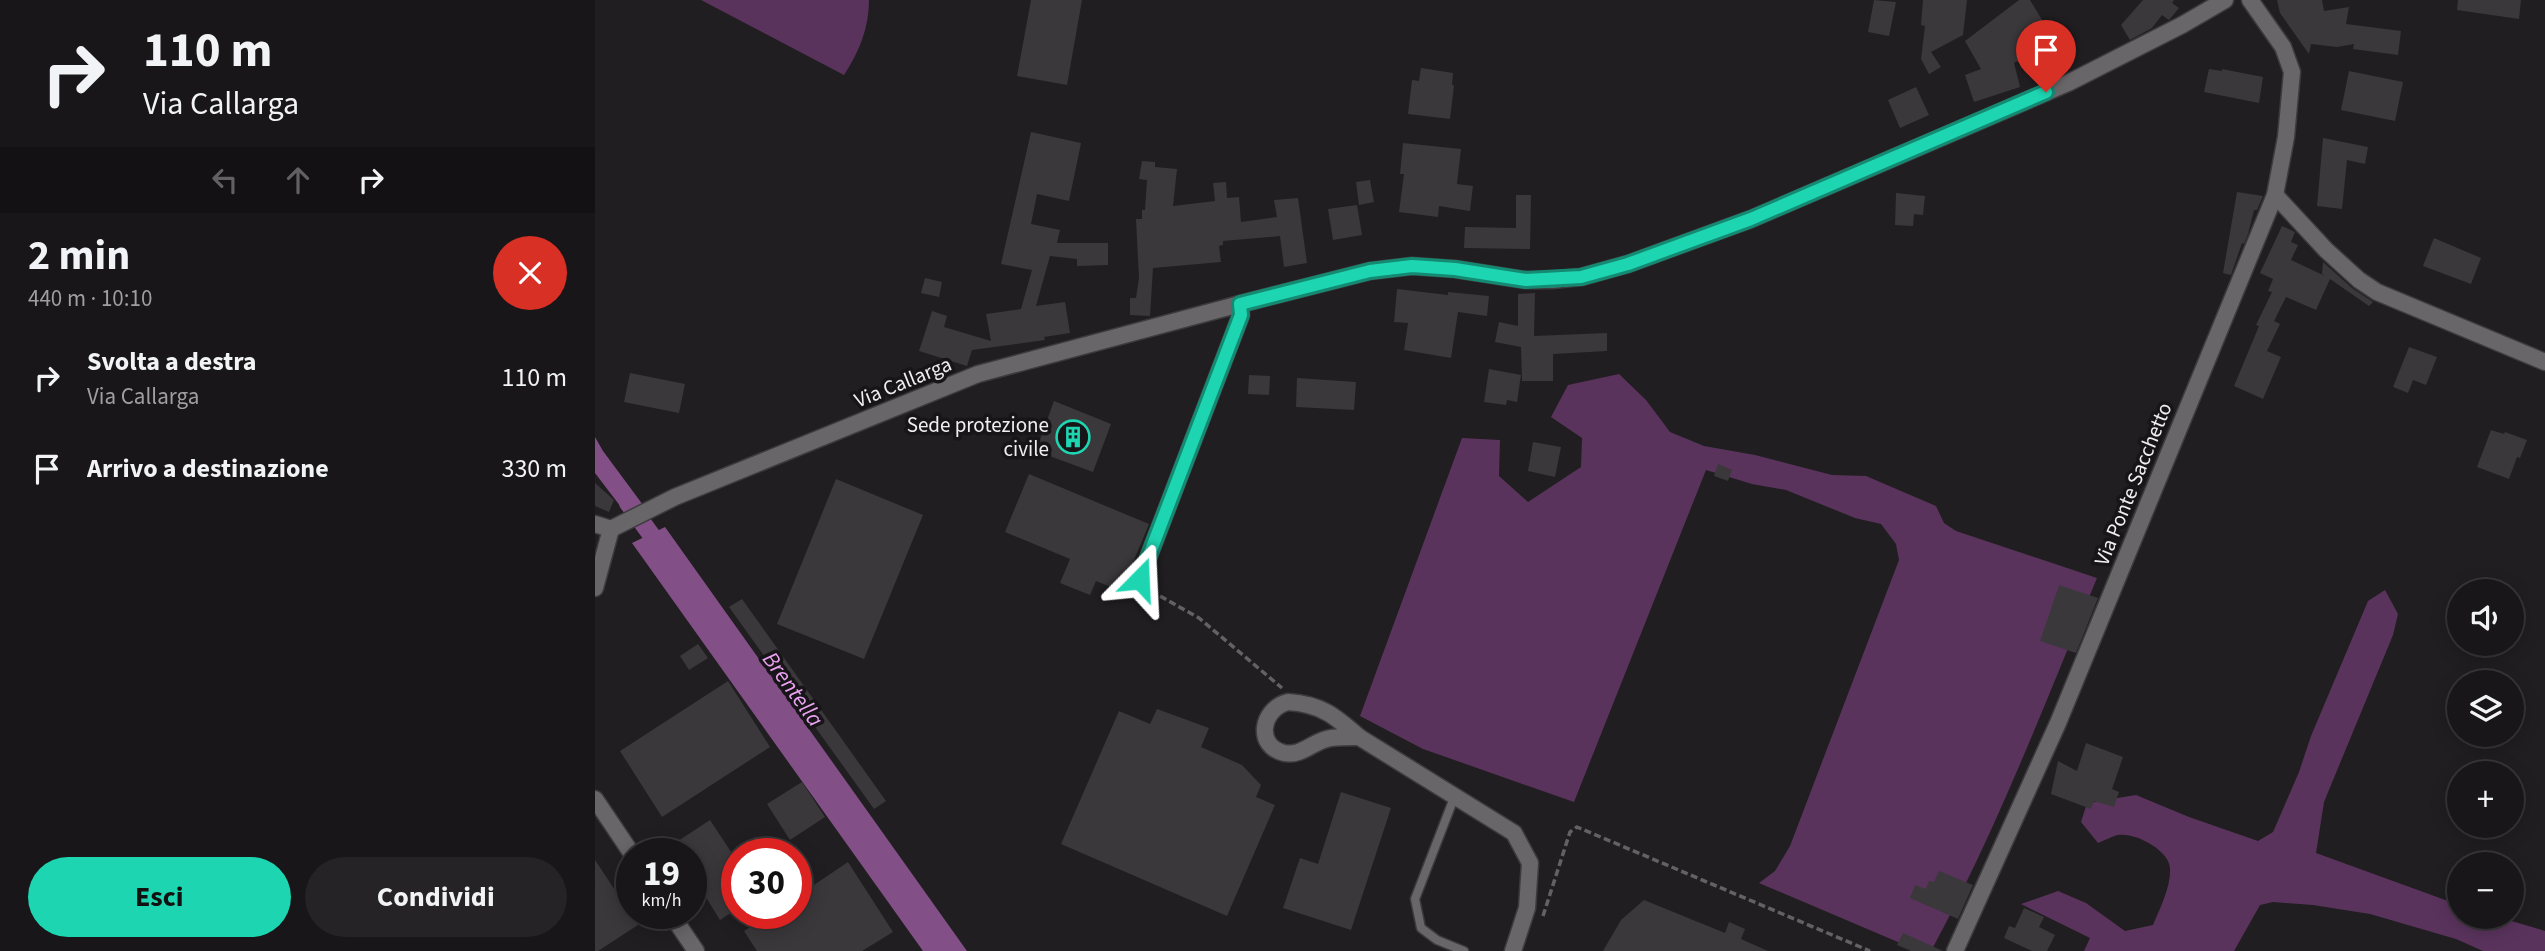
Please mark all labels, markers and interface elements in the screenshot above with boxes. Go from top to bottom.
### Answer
text: 110 m [143,16,272,86]
pin [2016,20,2076,92]
icon: right [28,28,119,119]
icon: arrive [2027,31,2065,69]
text: Via Callarga [143,81,299,127]
icon: left [206,161,244,199]
icon: ahead [279,161,317,199]
icon: right [352,161,390,199]
text: 2 min [28,226,130,286]
button: close [493,236,567,310]
text: 440 m · 10:10 [28,282,152,315]
text: Svolta a destra [87,343,257,380]
street label: Via Callarga [850,349,956,415]
icon: right [28,359,66,397]
text: 110 m [501,359,567,396]
text: Via Callarga [87,380,199,413]
street label: Via Ponte Sacchetto [2087,398,2179,570]
place label: Sede protezione civile [907,410,1049,464]
building icon: Sede protezione civile [1054,418,1092,456]
icon: arrive [28,450,66,488]
text: Arrivo a destinazione [87,450,329,487]
text: 330 m [501,450,567,487]
position arrow [1103,542,1177,616]
map controls [2447,579,2524,929]
button: sound [2447,579,2524,656]
water label: Brentella [754,645,832,733]
button: layers [2447,670,2524,747]
button: + [2447,761,2524,838]
speed limit sign: 30 [721,838,812,929]
text: 19 [643,849,680,899]
button: − [2447,852,2524,929]
button: Esci [28,857,291,937]
button: Condividi [305,857,567,937]
text: km/h [642,888,681,913]

